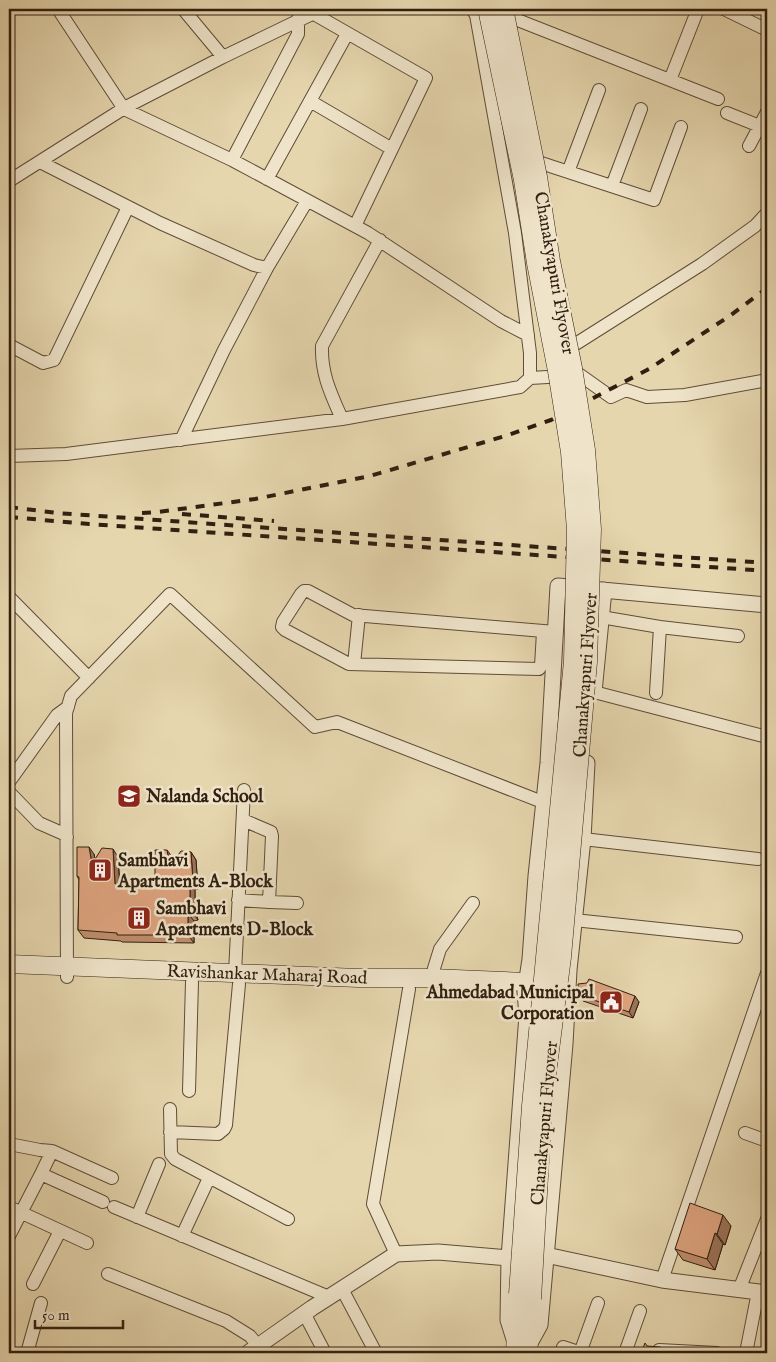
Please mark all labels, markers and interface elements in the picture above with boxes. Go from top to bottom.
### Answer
street label: Chanakyapuri Flyover [528,190,579,357]
street label: Chanakyapuri Flyover [569,592,604,758]
school or university icon: Nalanda School [116,783,142,809]
place label: Nalanda School [145,786,264,809]
place label: Sambhavi Apartments A-Block [117,850,274,894]
building icon: Sambhavi Apartments A-Block [87,857,113,883]
place label: Sambhavi Apartments D-Block [155,898,315,942]
building icon: Sambhavi Apartments D-Block [126,905,152,931]
street label: Ravishankar Maharaj Road [166,961,368,991]
place label: Ahmedabad Municipal Corporation [425,982,595,1026]
public building icon: Ahmedabad Municipal Corporation [598,989,624,1015]
street label: Chanakyapuri Flyover [527,1040,564,1206]
scale bar [35,1297,122,1329]
text: 50 m [42,1306,70,1325]

